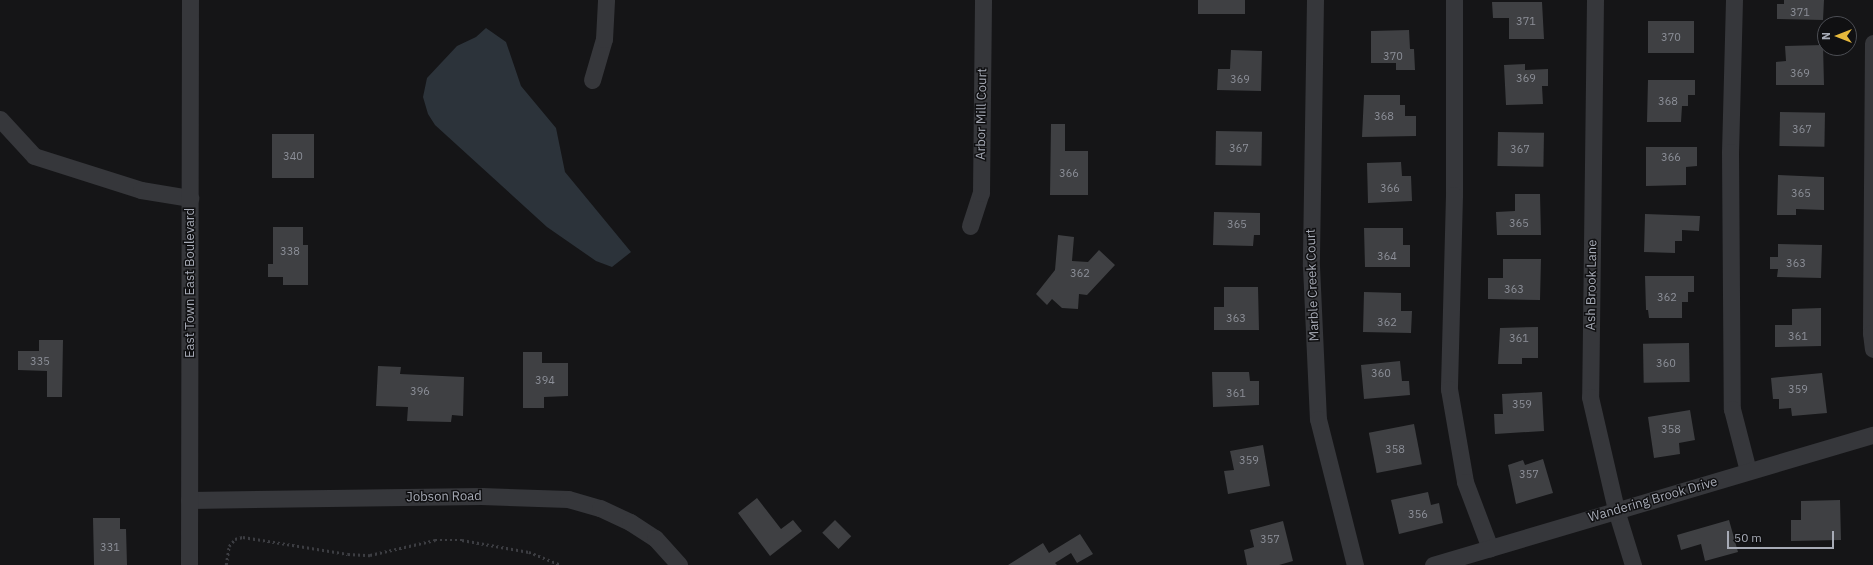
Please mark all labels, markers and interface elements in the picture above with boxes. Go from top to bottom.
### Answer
house number: 371 [1790,5,1810,19]
house number: 371 [1516,14,1536,28]
north arrow [1817,16,1857,56]
house number: 370 [1661,30,1681,44]
text: N [1819,32,1833,40]
house number: 370 [1383,49,1403,63]
house number: 369 [1790,66,1810,80]
street label: Arbor Mill Court [973,68,991,160]
house number: 369 [1516,71,1536,85]
house number: 369 [1230,72,1250,86]
house number: 368 [1658,94,1678,108]
house number: 368 [1374,109,1394,123]
house number: 367 [1792,122,1812,136]
house number: 367 [1229,141,1249,155]
house number: 367 [1510,142,1530,156]
house number: 340 [283,149,303,163]
house number: 366 [1661,150,1681,164]
house number: 366 [1059,166,1079,180]
house number: 366 [1380,181,1400,195]
house number: 365 [1791,186,1811,200]
street label: East Town East Boulevard [182,208,198,358]
house number: 365 [1509,216,1529,230]
house number: 365 [1227,217,1247,231]
street label: Marble Creek Court [1303,228,1323,342]
street label: Ash Brook Lane [1583,239,1601,331]
house number: 338 [280,244,300,258]
house number: 364 [1377,249,1397,263]
house number: 363 [1786,256,1806,270]
house number: 362 [1070,266,1090,280]
house number: 363 [1504,282,1524,296]
house number: 362 [1657,290,1677,304]
house number: 363 [1226,311,1246,325]
house number: 362 [1377,315,1397,329]
house number: 361 [1788,329,1808,343]
house number: 361 [1509,331,1529,345]
house number: 335 [30,354,50,368]
house number: 360 [1656,356,1676,370]
house number: 360 [1371,366,1391,380]
house number: 394 [535,373,555,387]
house number: 359 [1788,382,1808,396]
house number: 396 [410,384,430,398]
house number: 361 [1226,386,1246,400]
house number: 359 [1512,397,1532,411]
house number: 358 [1661,422,1681,436]
house number: 358 [1385,442,1405,456]
house number: 359 [1239,453,1259,467]
house number: 357 [1519,467,1539,481]
street label: Wandering Brook Drive [1587,474,1719,526]
street label: Jobson Road [406,489,482,505]
house number: 356 [1408,507,1428,521]
scale bar [1729,523,1836,549]
text: 50 m [1734,530,1762,545]
house number: 357 [1260,532,1280,546]
house number: 331 [100,540,120,554]

